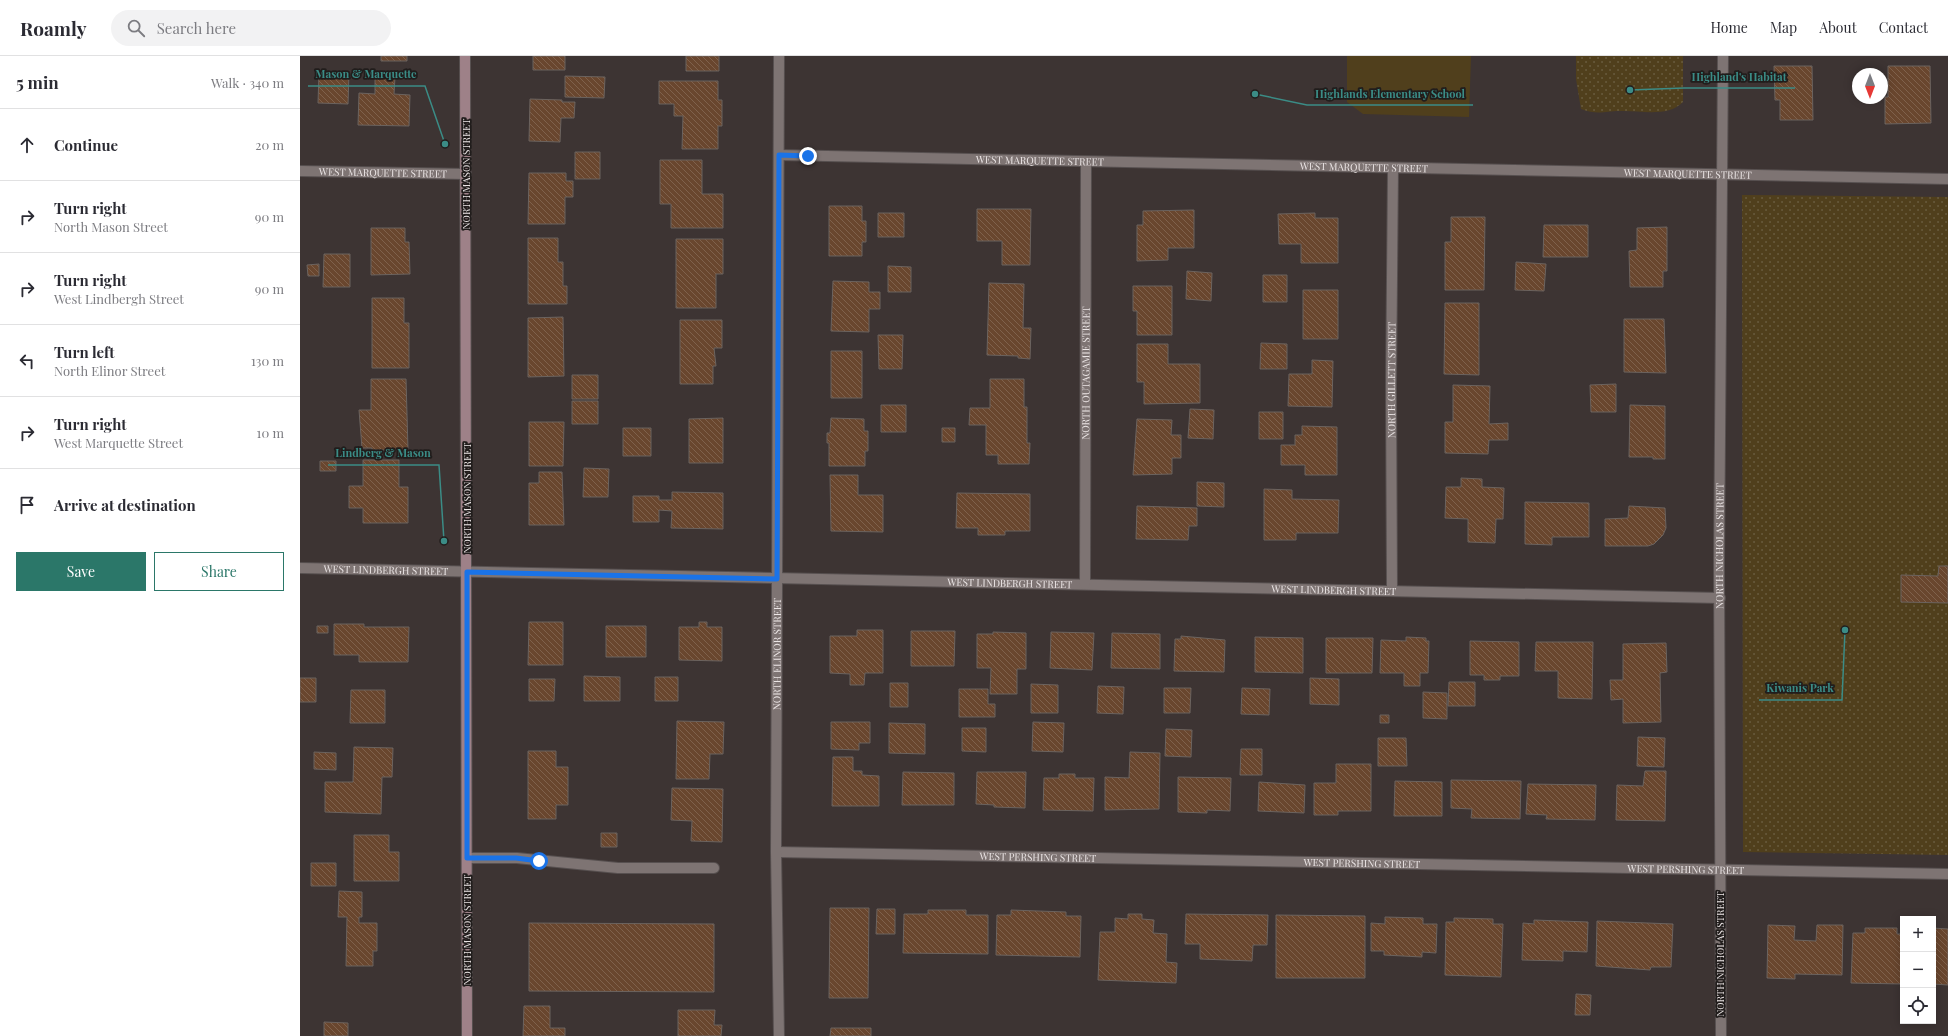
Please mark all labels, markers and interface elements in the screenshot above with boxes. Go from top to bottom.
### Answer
search box [111,10,391,46]
text: Roamly [20,15,87,41]
icon: search [125,17,147,39]
text: Search here [157,18,236,38]
text: Home [1710,18,1748,37]
text: Map [1770,18,1797,37]
text: About [1819,18,1857,37]
text: Contact [1879,18,1928,37]
callout: Mason & Marquette [308,63,425,86]
callout: Highland's Habitat [1684,65,1795,88]
text: Mason & Marquette [315,66,417,81]
north arrow [1852,68,1888,104]
text: Highland's Habitat [1691,69,1787,84]
text: 5 min [16,71,59,93]
text: Walk · 340 m [211,74,284,91]
callout: Highlands Elementary School [1307,82,1473,105]
text: Highlands Elementary School [1315,86,1466,101]
street label: NORTH MASON STREET [459,119,473,229]
icon: ahead [16,134,38,156]
text: Continue [54,135,118,155]
text: 20 m [255,136,284,153]
route end [799,147,817,165]
street label: WEST MARQUETTE STREET [975,152,1104,169]
street label: WEST MARQUETTE STREET [1299,159,1428,175]
street label: WEST MARQUETTE STREET [318,164,447,181]
street label: WEST MARQUETTE STREET [1623,165,1752,182]
text: Turn right [54,198,127,218]
icon: right [16,206,38,228]
text: 90 m [255,208,284,225]
text: North Mason Street [54,218,168,235]
text: Turn right [54,270,127,290]
icon: right [16,278,38,300]
text: 90 m [255,280,284,297]
text: West Lindbergh Street [54,290,184,307]
street label: NORTH OUTAGAMIE STREET [1078,306,1093,440]
street label: NORTH GILLETT STREET [1384,322,1399,438]
text: Turn left [54,342,115,362]
icon: left [16,350,38,372]
text: 130 m [251,352,284,369]
text: North Elinor Street [54,362,165,379]
text: Turn right [54,414,127,434]
icon: right [16,422,38,444]
text: 10 m [257,424,284,441]
text: West Marquette Street [54,434,183,451]
callout: Lindberg & Mason [328,442,439,465]
street label: NORTH MASON STREET [460,443,474,553]
text: Lindberg & Mason [335,445,431,460]
street label: NORTH NICHOLAS STREET [1712,483,1727,609]
icon: arrive [16,494,38,516]
text: Arrive at destination [54,495,196,515]
button: Save [16,552,146,591]
button: Share [154,552,284,591]
street label: WEST LINDBERGH STREET [322,561,449,578]
street label: WEST LINDBERGH STREET [946,575,1072,591]
street label: WEST LINDBERGH STREET [1270,582,1396,598]
street label: NORTH ELINOR STREET [770,598,784,710]
callout: Kiwanis Park [1759,677,1842,700]
text: Kiwanis Park [1766,680,1834,695]
street label: WEST PERSHING STREET [978,849,1097,865]
route start [530,852,548,870]
street label: WEST PERSHING STREET [1302,855,1420,871]
street label: WEST PERSHING STREET [1626,861,1744,877]
street label: NORTH MASON STREET [460,875,474,985]
street label: NORTH NICHOLAS STREET [1713,891,1727,1017]
map controls [1900,916,1936,1024]
button: + [1900,916,1936,952]
button: − [1900,952,1936,988]
button: locate [1900,988,1936,1024]

